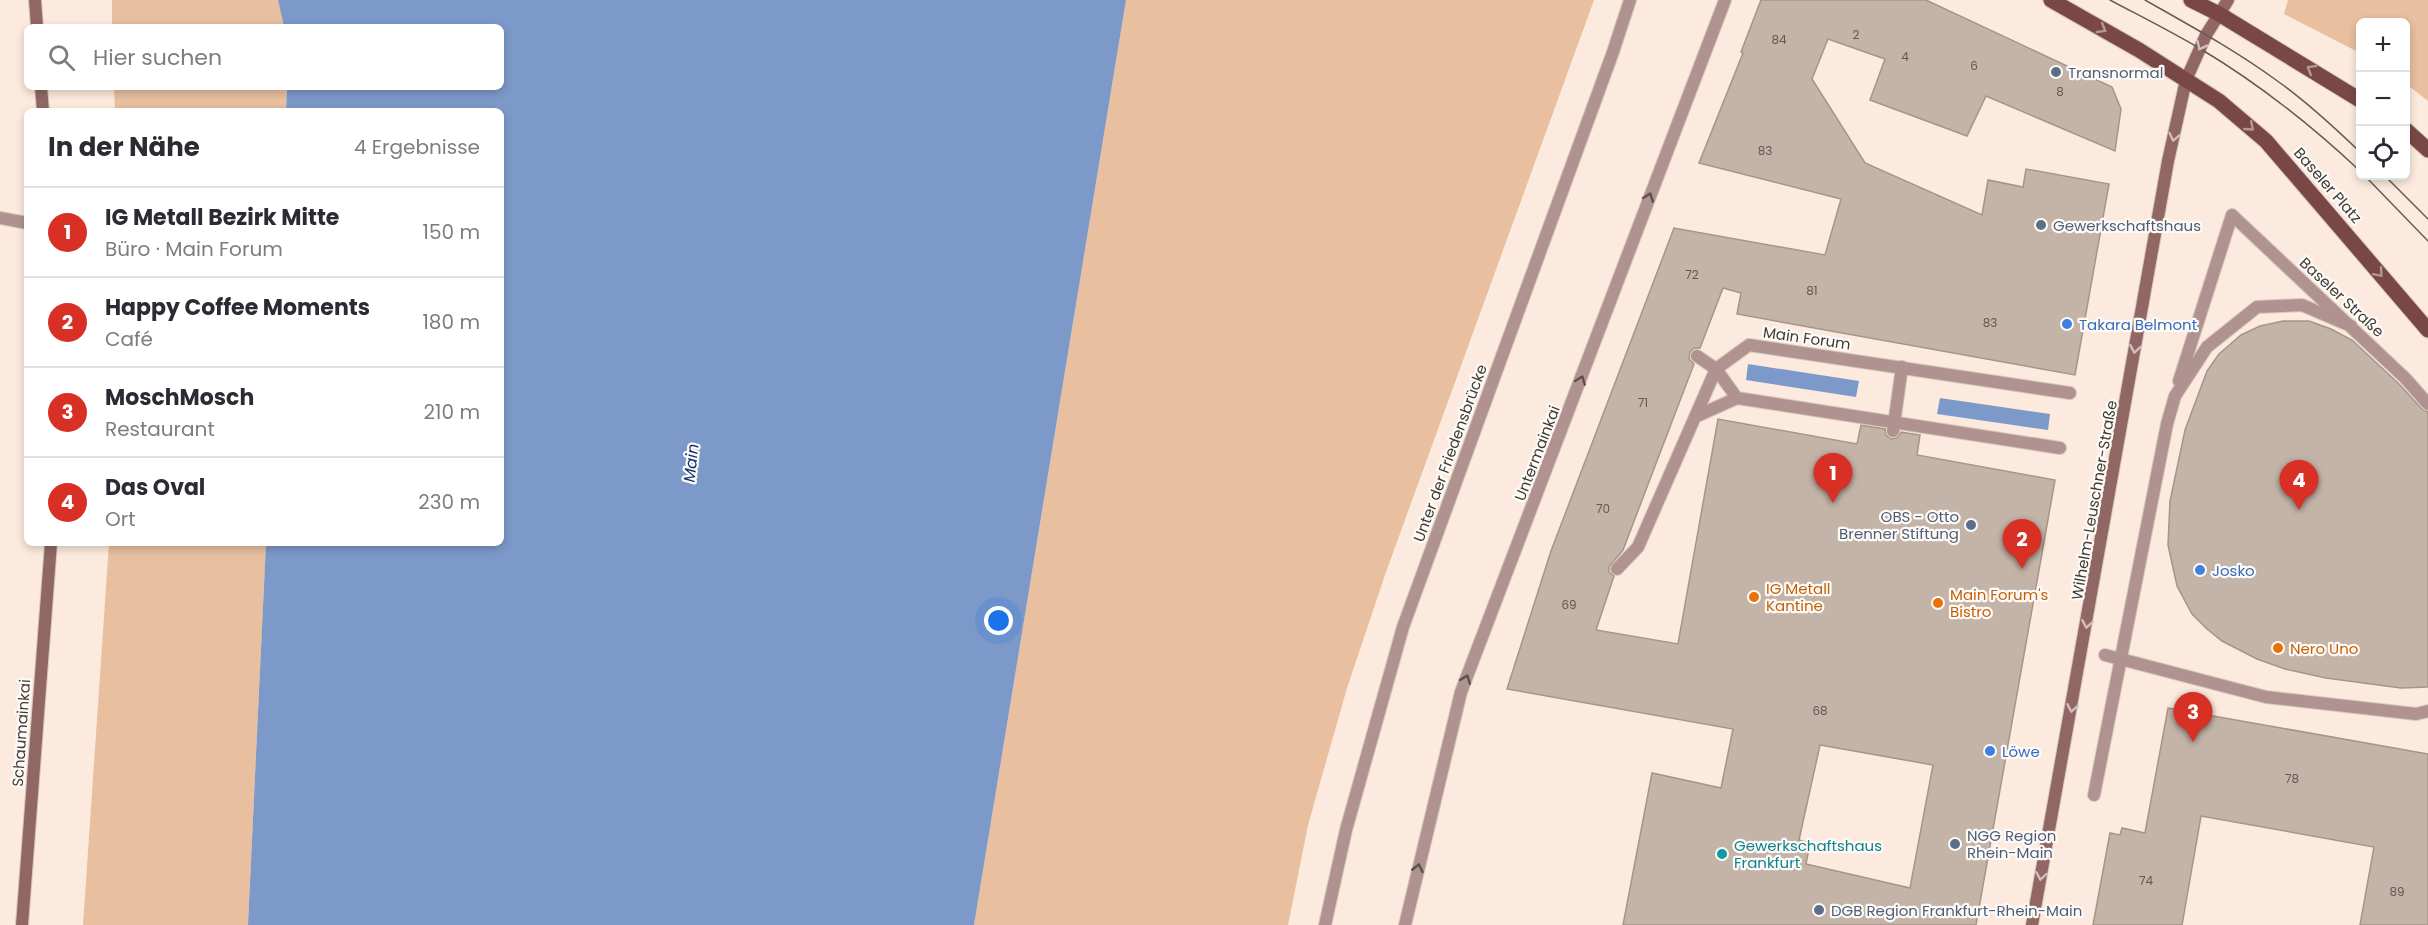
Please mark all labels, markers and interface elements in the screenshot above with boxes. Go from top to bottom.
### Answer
map controls [2356,18,2410,180]
button: + [2356,18,2410,72]
one-way arrow [2096,22,2106,33]
search box [24,24,504,90]
house number: 2 [1853,26,1860,43]
house number: 84 [1771,31,1787,48]
one-way arrow [2196,40,2208,51]
icon: search [45,41,78,74]
text: Hier suchen [93,42,222,73]
house number: 4 [1901,48,1909,65]
house number: 6 [1970,57,1978,74]
place label: Transnormal [2068,62,2163,83]
marker: Transnormal [2049,65,2063,79]
one-way arrow [2307,65,2317,77]
button: − [2356,72,2410,126]
house number: 8 [2056,83,2064,100]
one-way arrow [2243,120,2254,131]
button: locate [2356,126,2410,180]
text: In der Nähe [48,129,200,165]
one-way arrow [2168,132,2181,142]
text: 4 Ergebnisse [354,133,480,161]
house number: 83 [1758,142,1772,159]
street label: Baseler Platz [2289,143,2367,227]
one-way arrow [1641,192,1654,202]
text: IG Metall Bezirk Mitte [105,202,339,233]
place label: Gewerkschaftshaus [2053,215,2201,236]
text: 1 [64,218,71,246]
text: 150 m [423,218,480,246]
marker: Gewerkschaftshaus [2034,218,2048,232]
text: Büro · Main Forum [105,235,283,263]
street label: Baseler Straße [2295,252,2389,342]
house number: 72 [1685,266,1699,283]
one-way arrow [2372,266,2383,276]
house number: 81 [1806,282,1818,299]
text: Happy Coffee Moments [105,292,370,323]
text: 2 [62,308,73,336]
text: 180 m [422,308,480,336]
house number: 83 [1983,314,1997,331]
place label: Takara Belmont [2079,314,2197,335]
marker: Takara Belmont [2060,317,2074,331]
street label: Main Forum [1762,321,1852,355]
text: Café [105,325,153,353]
one-way arrow [2129,344,2142,354]
street label: Unter der Friedensbrücke [1408,361,1492,545]
one-way arrow [1574,375,1587,385]
text: MoschMosch [105,382,254,413]
house number: 71 [1638,394,1648,411]
text: 3 [61,398,74,426]
text: 210 m [424,398,480,426]
street label: Wilhelm-Leuschner-Straße [2066,398,2122,602]
street label: Untermainkai [1509,402,1565,504]
text: Restaurant [105,415,215,443]
water label: Main [678,443,704,483]
pin: 1 [1814,454,1852,503]
pin: 4 [2280,460,2318,510]
text: Das Oval [105,472,205,503]
text: 4 [61,488,74,516]
text: 230 m [418,488,480,516]
house number: 70 [1596,500,1610,517]
text: Ort [105,505,135,533]
place label: OBS - Otto Brenner Stiftung [1839,506,1959,544]
marker: OBS - Otto Brenner Stiftung [1964,518,1978,532]
pin: 2 [2002,520,2042,569]
place label: Josko [2212,560,2255,581]
marker: Josko [2193,563,2207,577]
place label: IG Metall Kantine [1766,578,1831,616]
place label: Main Forum's Bistro [1950,584,2049,622]
marker: IG Metall Kantine [1747,590,1761,604]
house number: 69 [1561,596,1577,613]
marker: Main Forum's Bistro [1931,596,1945,610]
your location [984,606,1013,635]
one-way arrow [2081,619,2094,629]
place label: Nero Uno [2290,638,2358,659]
marker: Nero Uno [2271,641,2285,655]
one-way arrow [1459,674,1471,685]
street label: Schaumainkai [7,679,35,787]
pin: 3 [2174,692,2212,742]
house number: 68 [1812,702,1828,719]
one-way arrow [2066,703,2079,713]
place label: Löwe [2002,741,2040,762]
marker: Löwe [1983,744,1997,758]
house number: 78 [2285,770,2299,787]
place label: NGG Region Rhein-Main [1967,825,2056,863]
place label: Gewerkschaftshaus Frankfurt [1734,835,1882,873]
marker: NGG Region Rhein-Main [1948,837,1962,851]
marker: Gewerkschaftshaus Frankfurt [1715,847,1729,861]
one-way arrow [1410,863,1423,873]
one-way arrow [2036,871,2048,880]
house number: 74 [2139,872,2153,889]
house number: 89 [2389,883,2405,900]
place label: DGB Region Frankfurt-Rhein-Main [1831,900,2082,921]
marker: DGB Region Frankfurt-Rhein-Main [1812,903,1826,917]

